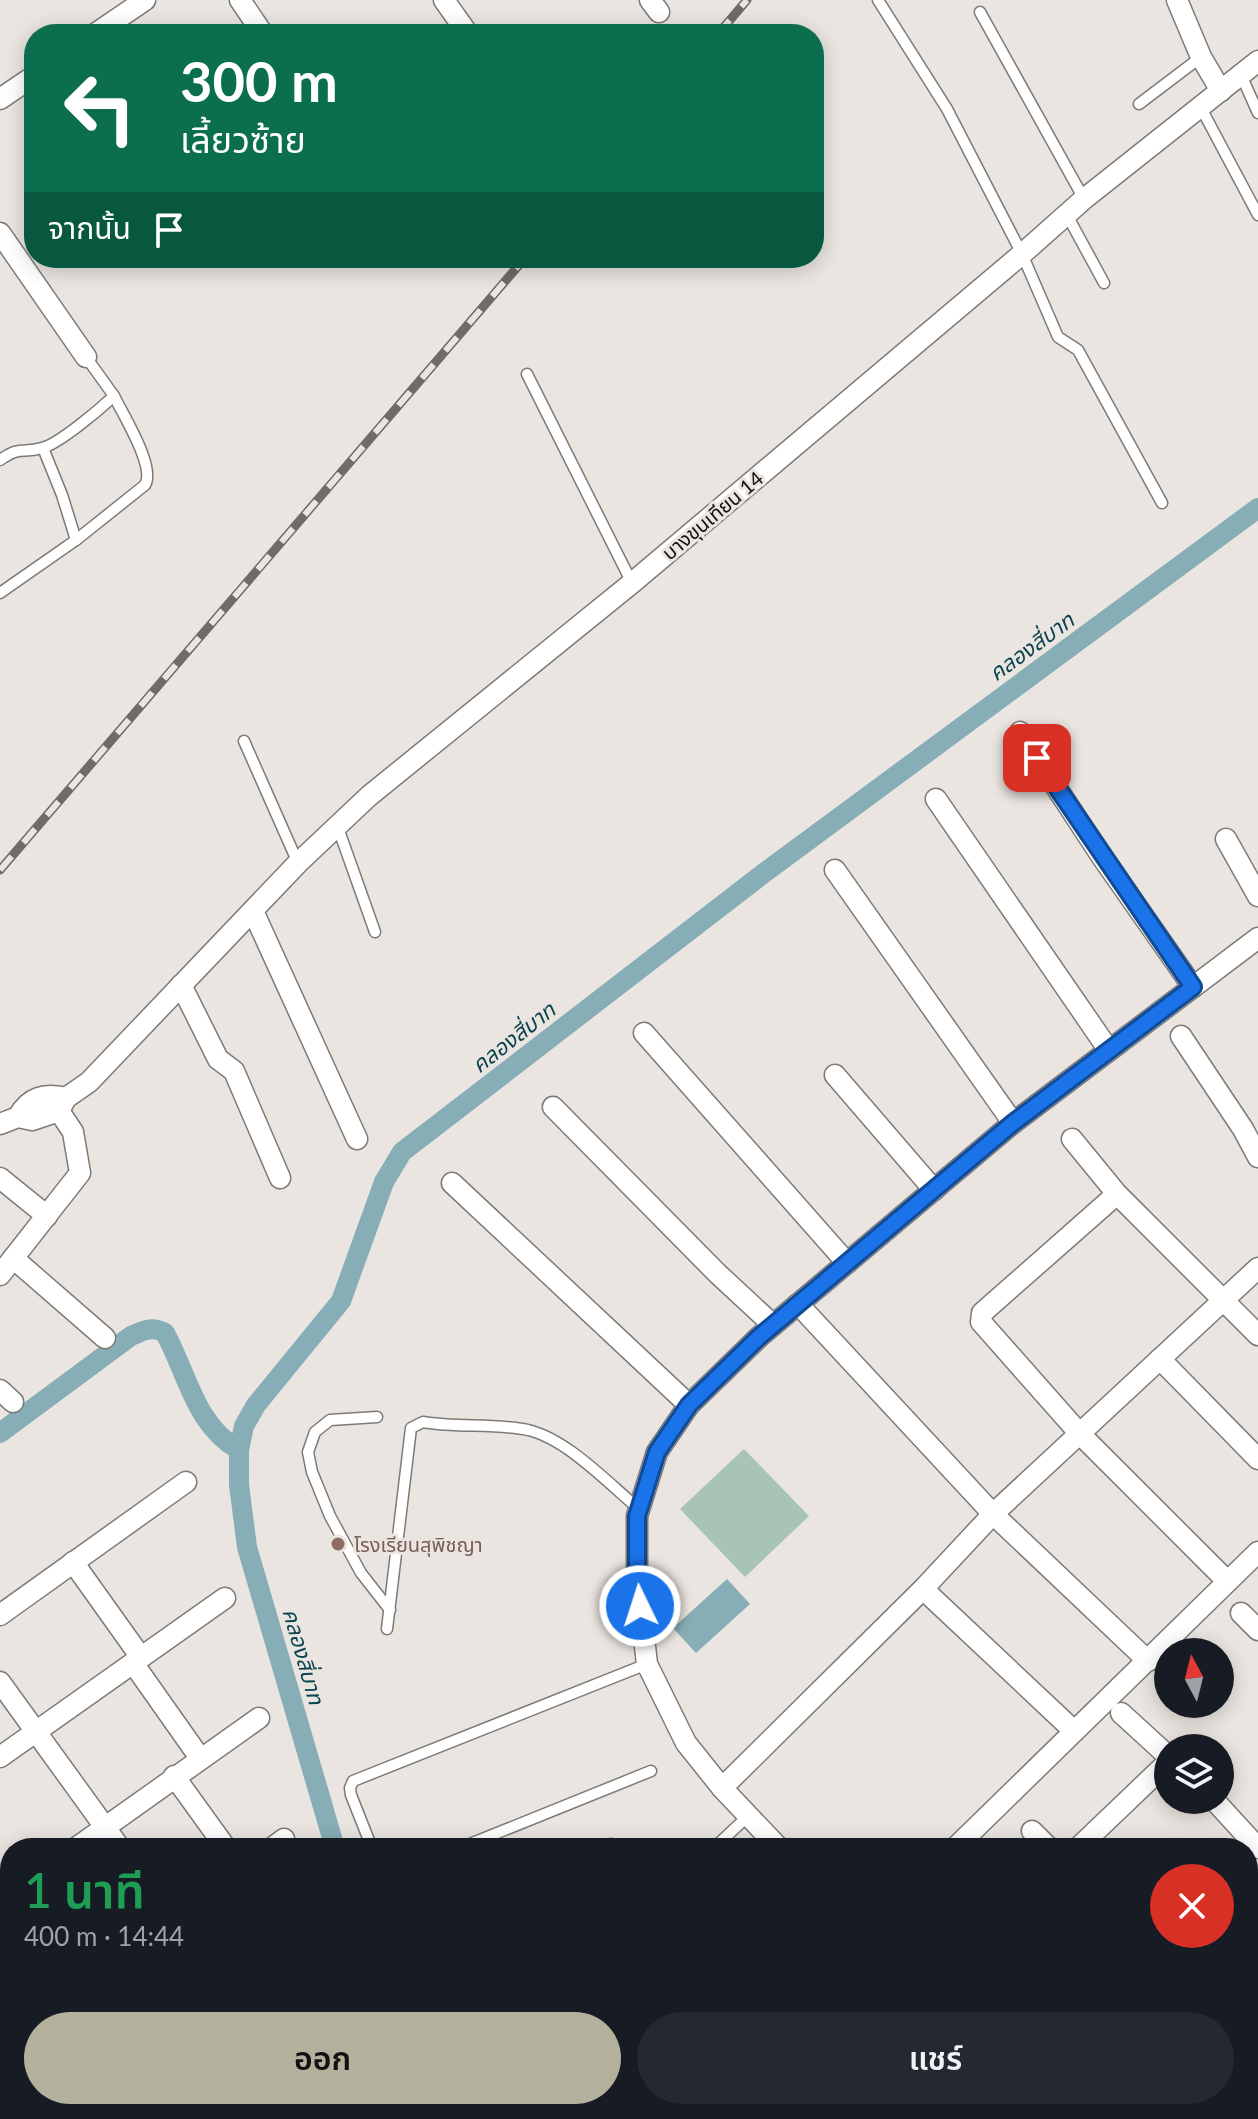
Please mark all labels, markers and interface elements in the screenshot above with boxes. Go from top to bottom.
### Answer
text: 300 m [180,47,338,114]
icon: left [48,56,152,160]
text: เลี้ยวซ้าย [180,117,306,161]
icon: arrive [147,208,191,252]
text: จากนั้น [48,209,131,245]
street label: บางขุนเทียน 14 [657,465,768,565]
water label: คลองสี่บาท [983,605,1079,686]
pin [1003,724,1071,792]
icon: arrive [1015,736,1059,780]
water label: คลองสี่บาท [465,995,561,1078]
place label: โรงเรียนสุพิชญา [354,1532,483,1557]
marker: โรงเรียนสุพิชญา [329,1535,347,1553]
position arrow [598,1564,682,1648]
water label: คลองสี่บาท [277,1605,332,1708]
north arrow [1154,1638,1234,1718]
map controls [1154,1638,1234,1814]
button: layers [1154,1734,1234,1814]
text: 1 นาที [24,1861,145,1918]
button: close [1150,1864,1234,1948]
text: 400 m · 14:44 [24,1920,184,1952]
button: ออก [24,2012,621,2104]
button: แชร์ [637,2012,1234,2104]

